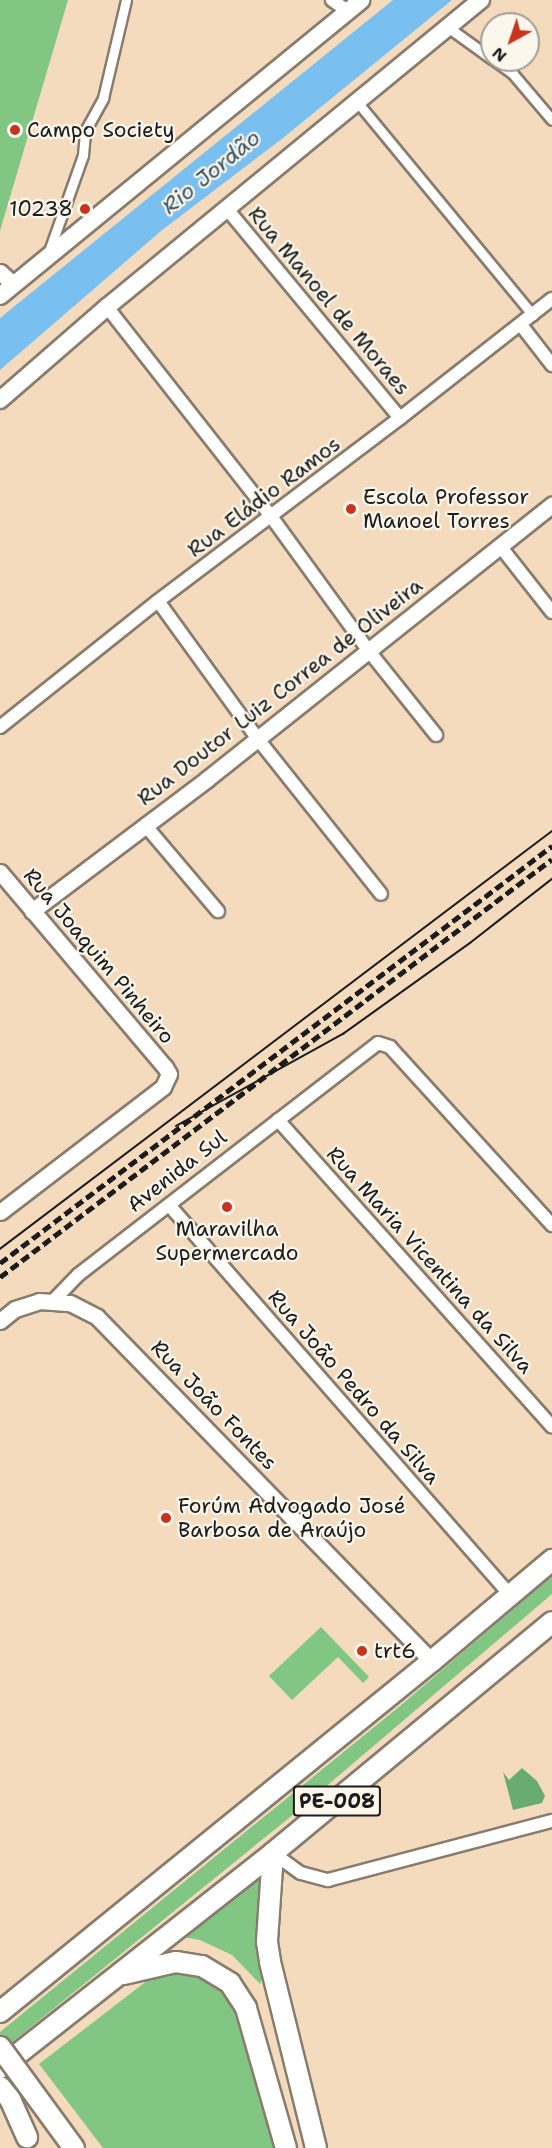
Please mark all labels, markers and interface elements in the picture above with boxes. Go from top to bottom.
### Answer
north arrow [480,12,540,72]
text: N [488,43,511,67]
place label: Campo Society [27,117,175,143]
marker: Campo Society [8,123,22,137]
water label: Rio Jordão [156,124,266,220]
place label: 10238 [9,196,73,222]
marker: 10238 [78,202,92,216]
street label: Rua Manoel de Moraes [243,202,415,400]
street label: Rua Eládio Ramos [183,431,345,563]
place label: Escola Professor Manoel Torres [363,484,529,534]
marker: Escola Professor Manoel Torres [344,502,358,516]
street label: Rua Doutor Luiz Correa de Oliveira [133,573,427,811]
street label: Rua Joaquim Pinheiro [18,863,180,1049]
street label: Avenida Sul [122,1124,232,1218]
street label: Rua Maria Vicentina da Silva [321,1141,539,1379]
marker: Maravilha Supermercado [220,1200,234,1214]
place label: Maravilha Supermercado [156,1216,298,1266]
street label: Rua João Pedro da Silva [263,1285,445,1489]
street label: Rua João Fontes [146,1335,282,1475]
place label: Forúm Advogado José Barbosa de Araújo [178,1493,406,1543]
marker: Forúm Advogado José Barbosa de Araújo [159,1511,173,1525]
place label: trt6 [374,1638,416,1664]
marker: trt6 [355,1644,369,1658]
road number: PE-008 [292,1784,382,1818]

